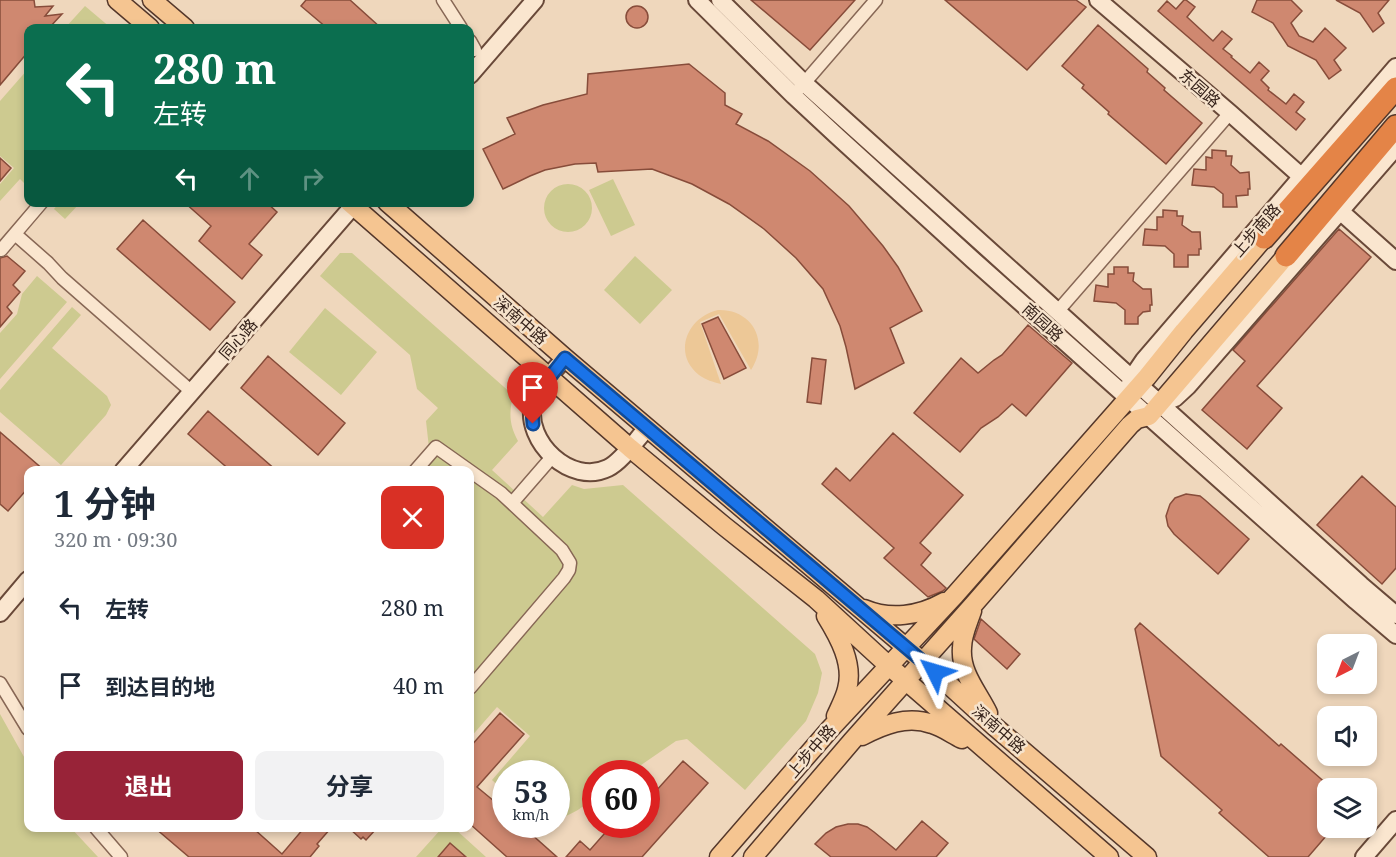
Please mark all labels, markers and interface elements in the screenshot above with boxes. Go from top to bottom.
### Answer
text: 280 m [153,39,277,96]
icon: left [54,48,132,126]
street label: 东园路 [1175,64,1225,112]
text: 左转 [153,95,207,132]
icon: left [170,162,203,195]
icon: ahead [233,162,266,195]
icon: right [296,162,329,195]
street label: 上步南路 [1227,199,1285,261]
street label: 深南中路 [490,291,552,349]
street label: 南园路 [1018,298,1068,346]
street label: 同心路 [214,314,262,364]
pin [507,362,558,424]
icon: arrive [516,371,549,404]
text: 1 分钟 [54,479,156,528]
button: close [381,486,444,549]
text: 320 m · 09:30 [54,526,177,553]
icon: left [54,591,87,624]
text: 280 m [381,592,444,622]
text: 左转 [105,593,149,623]
north arrow [1317,634,1377,694]
map controls [1317,634,1377,838]
position arrow [903,640,967,704]
icon: arrive [54,669,87,702]
text: 40 m [393,670,444,700]
text: 到达目的地 [105,671,215,701]
street label: 深南中路 [968,700,1030,758]
button: sound [1317,706,1377,766]
street label: 上步中路 [782,720,840,782]
button: 退出 [54,751,243,820]
button: 分享 [255,751,444,820]
speed limit sign: 60 [582,760,660,838]
text: 53 [514,771,548,812]
button: layers [1317,778,1377,838]
text: km/h [513,804,549,824]

